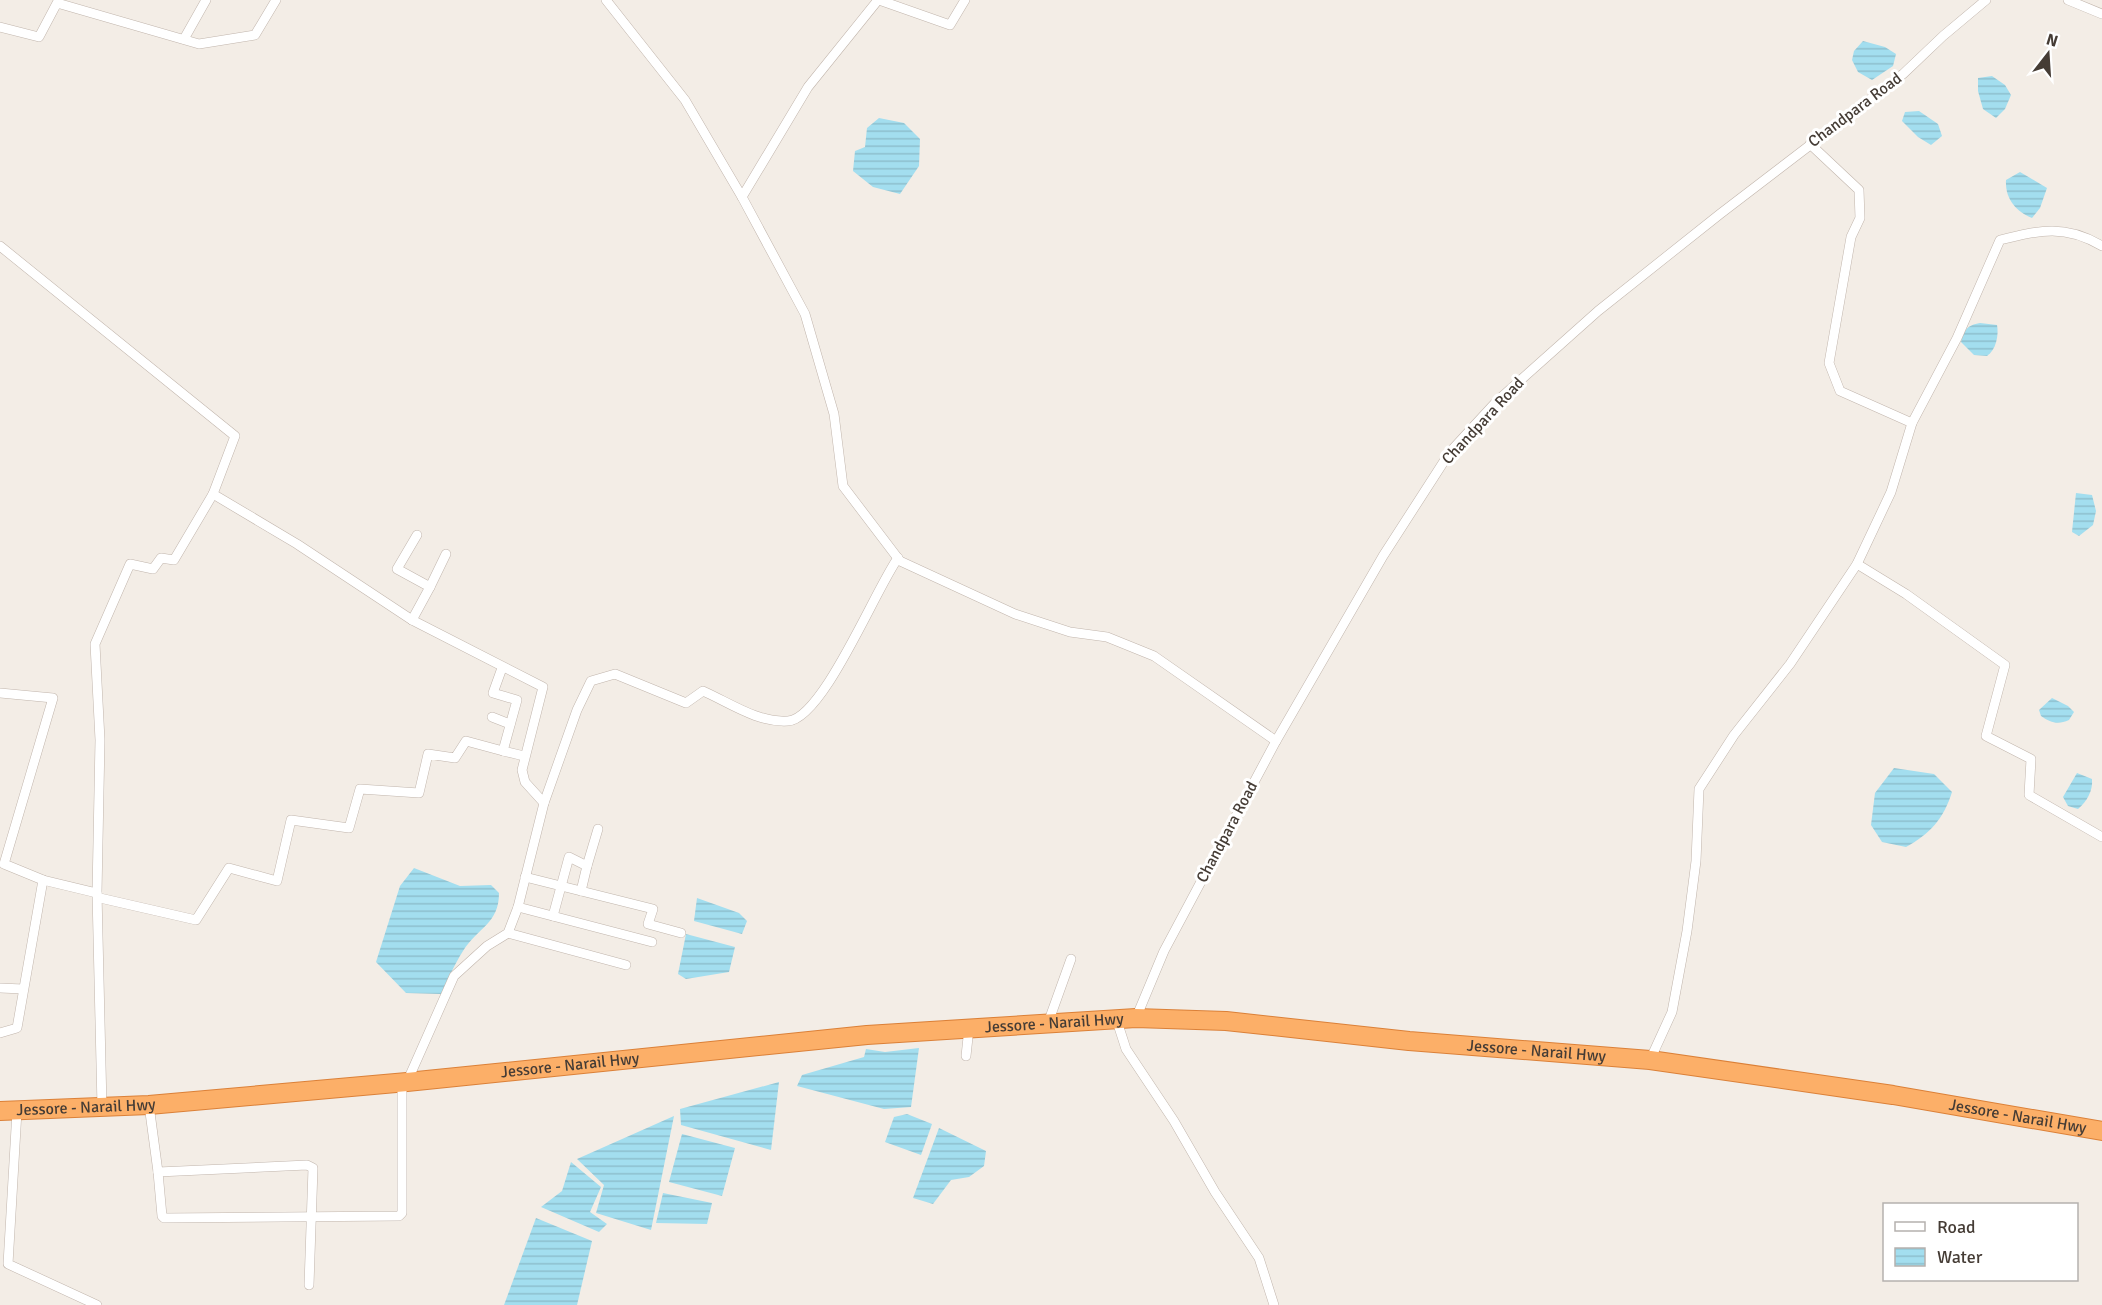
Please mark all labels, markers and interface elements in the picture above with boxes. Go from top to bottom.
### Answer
north arrow [2018,24,2078,84]
text: N [2044,29,2060,52]
street label: Chandpara Road [1804,68,1906,152]
street label: Chandpara Road [1438,373,1528,469]
street label: Chandpara Road [1192,778,1262,886]
street label: Jessore - Narail Hwy [984,1009,1125,1038]
street label: Jessore - Narail Hwy [1466,1036,1607,1067]
street label: Jessore - Narail Hwy [500,1048,641,1082]
street label: Jessore - Narail Hwy [16,1094,157,1120]
street label: Jessore - Narail Hwy [1947,1095,2088,1138]
legend [1883,1203,2078,1281]
text: Road [1937,1216,1976,1238]
text: Water [1937,1246,1983,1268]

